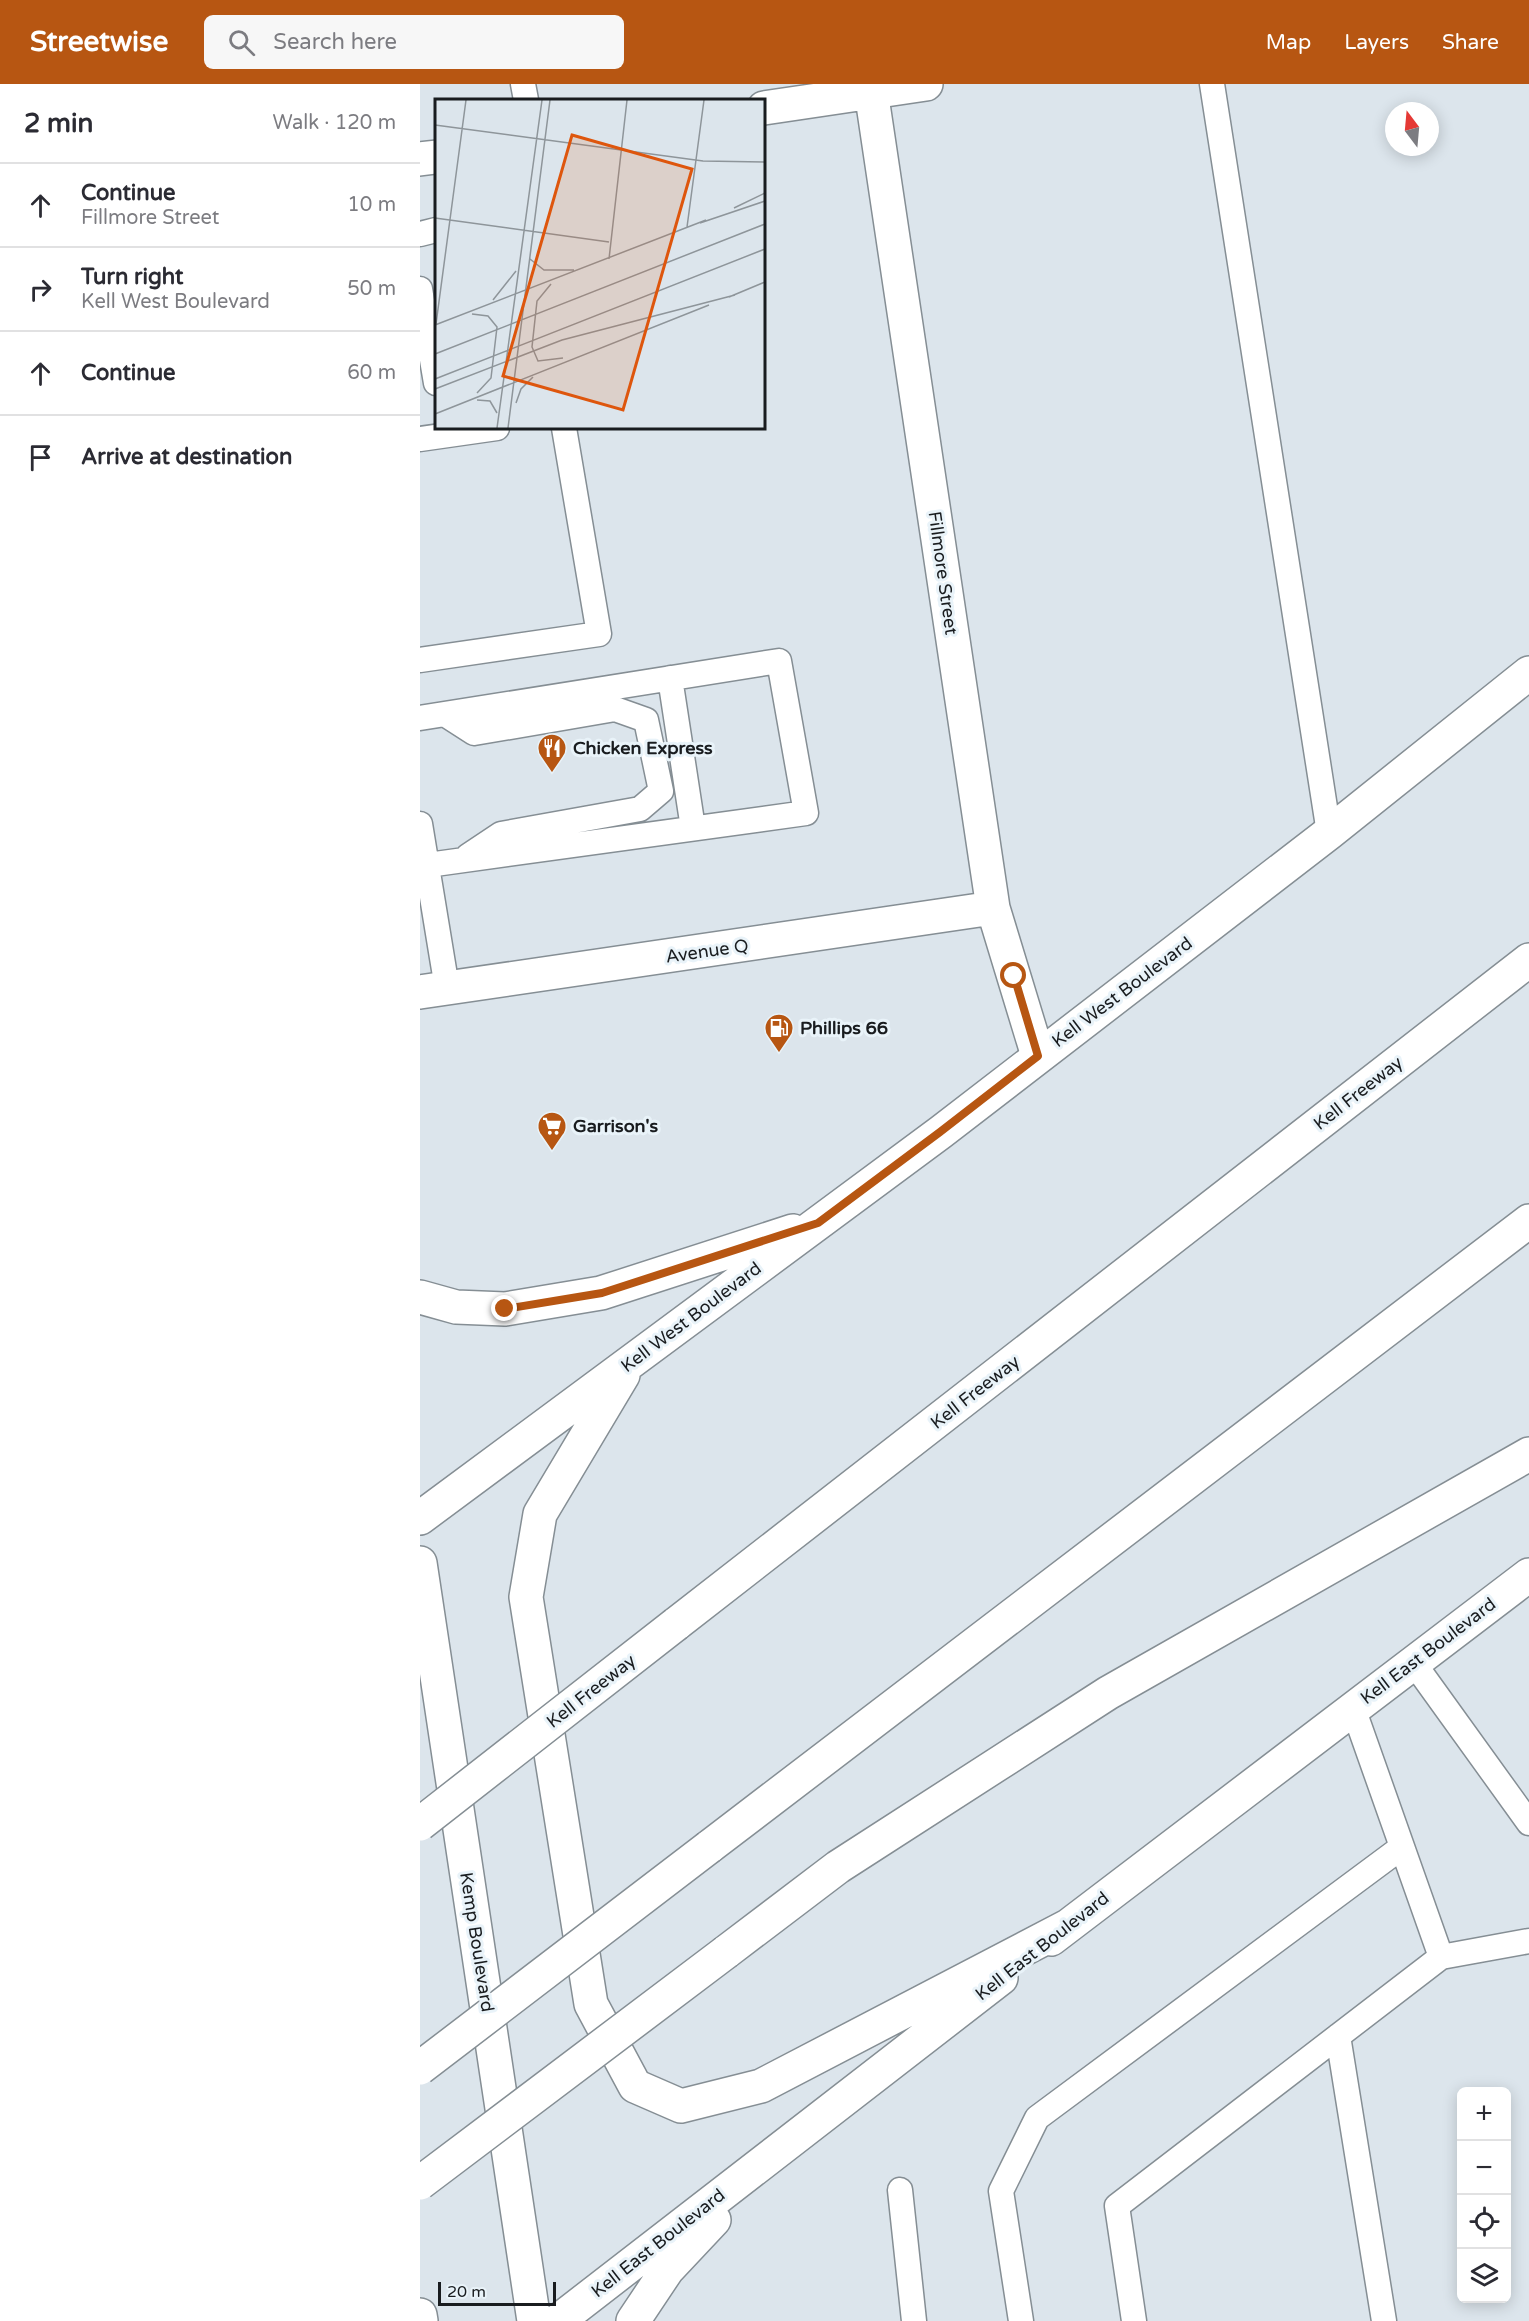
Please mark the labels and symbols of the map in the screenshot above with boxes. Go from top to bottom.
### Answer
inset map [435,99,765,429]
north arrow [1385,102,1439,156]
street label: Fillmore Street [923,510,963,636]
restaurant icon: Chicken Express [536,732,568,774]
place label: Chicken Express [573,737,713,759]
street label: Kell West Boulevard [1047,932,1197,1052]
street label: Avenue Q [664,934,750,968]
route start [1000,962,1026,988]
fuel station icon: Phillips 66 [763,1012,795,1054]
place label: Phillips 66 [800,1017,888,1039]
street label: Kell Freeway [1309,1051,1407,1135]
supermarket icon: Garrison's [536,1110,568,1152]
place label: Garrison's [573,1115,659,1137]
street label: Kell West Boulevard [616,1257,766,1377]
route end [491,1295,517,1321]
street label: Kell Freeway [926,1350,1024,1434]
street label: Kell East Boulevard [1356,1593,1500,1709]
street label: Kell Freeway [542,1649,640,1733]
street label: Kemp Boulevard [455,1871,499,2013]
street label: Kell East Boulevard [971,1887,1113,2005]
street label: Kell East Boulevard [587,2184,729,2302]
scale bar [438,2279,556,2306]

